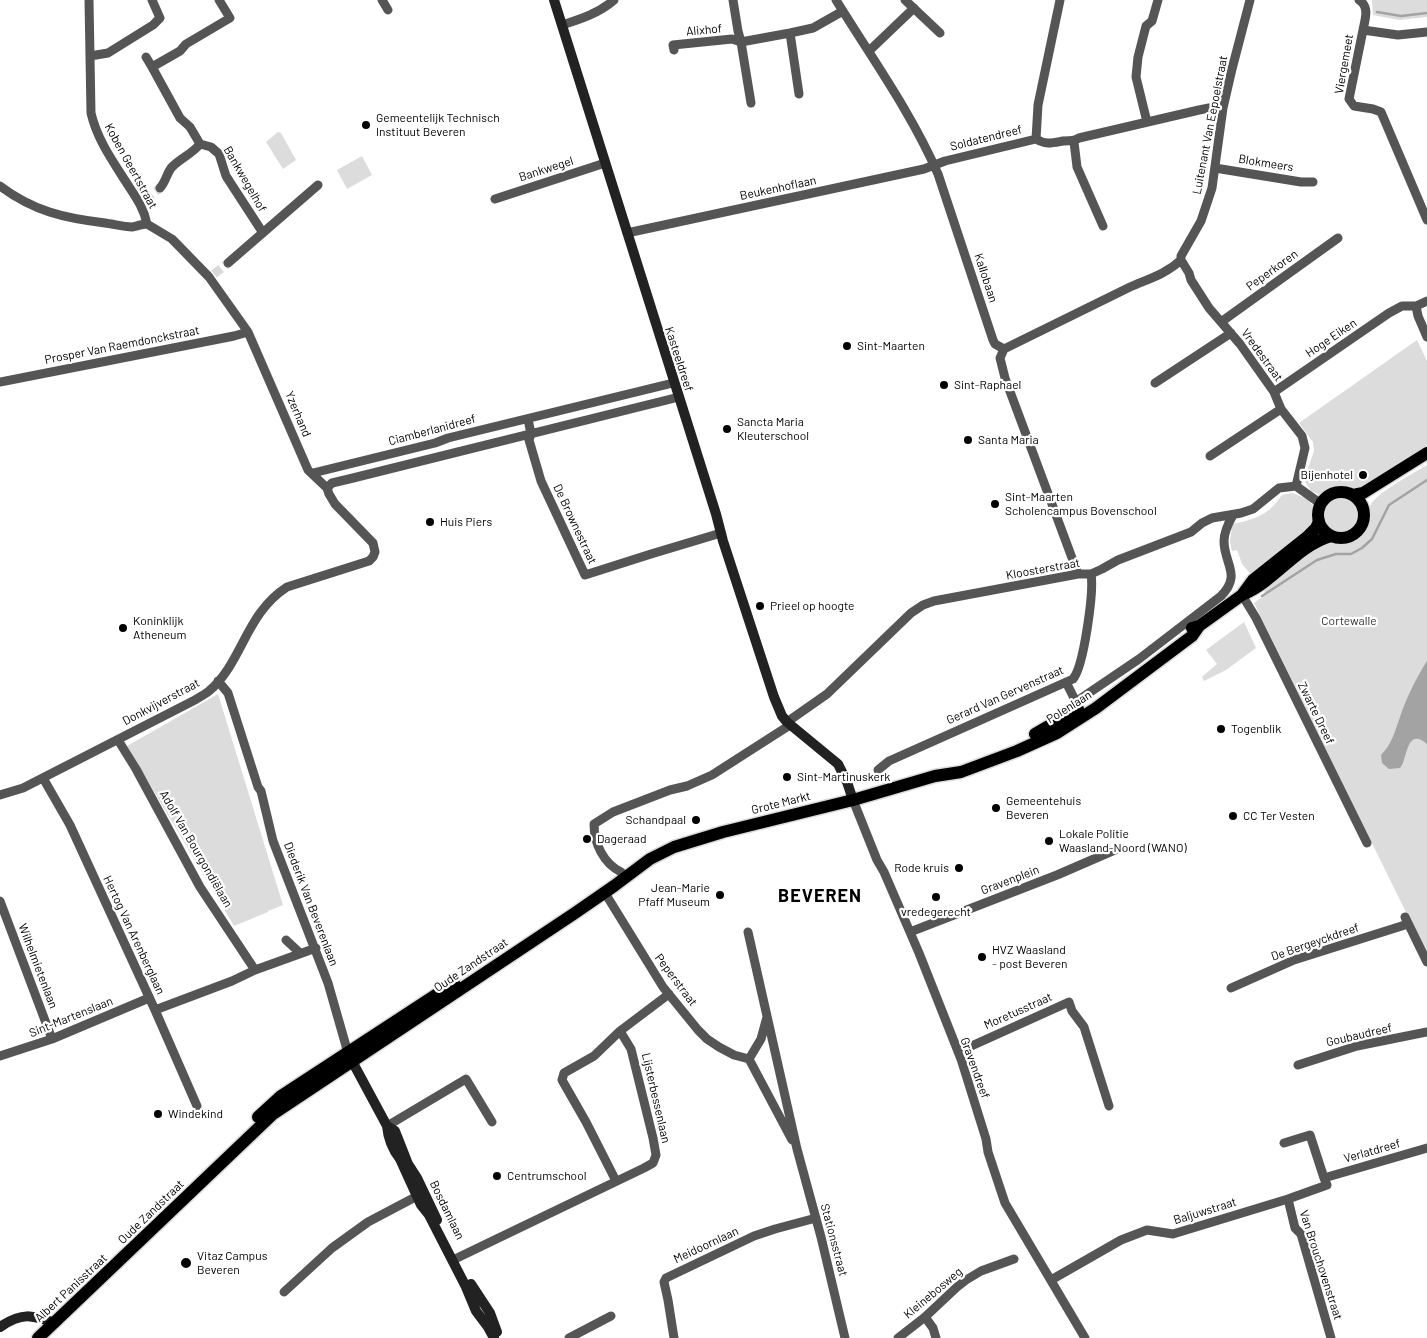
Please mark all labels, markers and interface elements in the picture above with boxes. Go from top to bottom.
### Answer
street label: Alixhof [685,21,723,39]
street label: Viergemeet [1332,33,1356,95]
street label: Luitenant Van Eepoelstraat [1189,54,1231,196]
place label: Gemeentelijk Technisch Instituut Beveren [376,111,500,139]
marker: Gemeentelijk Technisch Instituut Beveren [360,119,372,131]
street label: Koben Geertstraat [102,121,160,211]
street label: Soldatendreef [948,122,1024,154]
street label: Bankwegelhof [220,144,270,214]
street label: Blokmeers [1237,152,1295,174]
street label: Bankwegel [517,153,575,185]
street label: Beukenhoflaan [739,173,817,203]
street label: Peperkoren [1243,247,1301,293]
street label: Kallobaan [971,252,1001,304]
street label: Hoge Eiken [1303,316,1359,360]
street label: Prosper Van Raemdonckstraat [43,323,201,367]
street label: Kasteeldreef [662,325,696,393]
street label: Vredestraat [1238,326,1286,384]
place label: Sint-Maarten [857,339,925,353]
marker: Sint-Maarten [841,340,853,352]
place label: Sint-Raphael [954,378,1021,392]
marker: Sint-Raphael [938,379,950,391]
street label: Yzerhand [282,389,314,439]
street label: Ciamberlanidreef [387,411,477,449]
place label: Sancta Maria Kleuterschool [737,415,809,443]
marker: Sancta Maria Kleuterschool [721,423,733,435]
place label: Santa Maria [978,433,1039,447]
marker: Santa Maria [962,434,974,446]
place label: Bijenhotel [1300,468,1353,482]
marker: Bijenhotel [1357,469,1369,481]
street label: De Brownestraat [550,482,600,566]
place label: Sint-Maarten Scholencampus Bovenschool [1005,490,1157,518]
marker: Sint-Maarten Scholencampus Bovenschool [989,498,1001,510]
place label: Huis Piers [440,515,492,529]
marker: Huis Piers [424,516,436,528]
street label: Kloosterstraat [1005,555,1081,583]
place label: Prieel op hoogte [770,599,855,613]
marker: Prieel op hoogte [754,600,766,612]
place label: Koninklijk Atheneum [133,614,186,642]
park label: Cortewalle [1321,614,1377,628]
marker: Koninklijk Atheneum [117,622,129,634]
street label: Gerard Van Gervenstraat [944,663,1066,727]
street label: Donkvijverstraat [120,676,202,728]
street label: Zwarte Dreef [1295,680,1337,746]
street label: Polenlaan [1044,688,1094,726]
place label: Togenblik [1231,722,1281,736]
marker: Togenblik [1215,723,1227,735]
place label: Sint-Martinuskerk [797,770,890,784]
marker: Sint-Martinuskerk [781,771,793,783]
street label: Adolf Van Bourgondiëlaan [157,788,235,910]
street label: Grote Markt [750,789,812,817]
place label: Gemeentehuis Beveren [1006,794,1081,822]
marker: Gemeentehuis Beveren [990,802,1002,814]
place label: CC Ter Vesten [1243,809,1315,823]
marker: CC Ter Vesten [1227,810,1239,822]
place label: Schandpaal [626,813,686,827]
marker: Schandpaal [690,814,702,826]
place label: Lokale Politie Waasland-Noord (WANO) [1059,827,1187,855]
place label: Dageraad [597,832,646,846]
marker: Dageraad [581,833,593,845]
marker: Lokale Politie Waasland-Noord (WANO) [1043,835,1055,847]
street label: Diederik Van Beverenlaan [281,840,341,968]
place label: Rode kruis [894,861,949,875]
marker: Rode kruis [953,862,965,874]
street label: Gravenplein [979,862,1041,898]
street label: Hertog Van Arenberglaan [100,873,168,997]
place label: Jean-Marie Pfaff Museum [638,881,710,909]
district label: BEVEREN [777,885,863,907]
marker: Jean-Marie Pfaff Museum [714,889,726,901]
marker: vredegerecht [930,891,942,903]
place label: vredegerecht [901,905,971,919]
street label: De Bergeyckdreef [1269,920,1361,964]
street label: Wilhelmietenlaan [15,922,61,1010]
street label: Oude Zandstraat [431,935,511,995]
place label: HVZ Waasland - post Beveren [992,943,1068,971]
street label: Peperstraat [652,951,700,1009]
marker: HVZ Waasland - post Beveren [976,951,988,963]
street label: Moretusstraat [982,990,1054,1032]
street label: Sint-Martenslaan [27,994,115,1040]
street label: Goubaudreef [1325,1020,1393,1050]
street label: Gravendreef [957,1036,993,1100]
street label: Lijsterbessenlaan [639,1052,673,1144]
place label: Windekind [168,1107,223,1121]
marker: Windekind [152,1108,164,1120]
street label: Verlatdreef [1342,1136,1402,1166]
place label: Centrumschool [507,1169,586,1183]
marker: Centrumschool [491,1170,503,1182]
street label: Oude Zandstraat [115,1177,187,1247]
street label: Bosdamlaan [427,1178,467,1242]
street label: Baljuwstraat [1172,1195,1238,1227]
street label: Stationsstraat [817,1202,851,1278]
street label: Van Brouchovenstraat [1296,1208,1346,1322]
street label: Meidoornlaan [671,1224,741,1266]
place label: Vitaz Campus Beveren [197,1249,267,1277]
street label: Albert Panisstraat [32,1251,110,1325]
marker: Vitaz Campus Beveren [179,1256,193,1270]
street label: Kleinebosweg [901,1264,965,1322]

